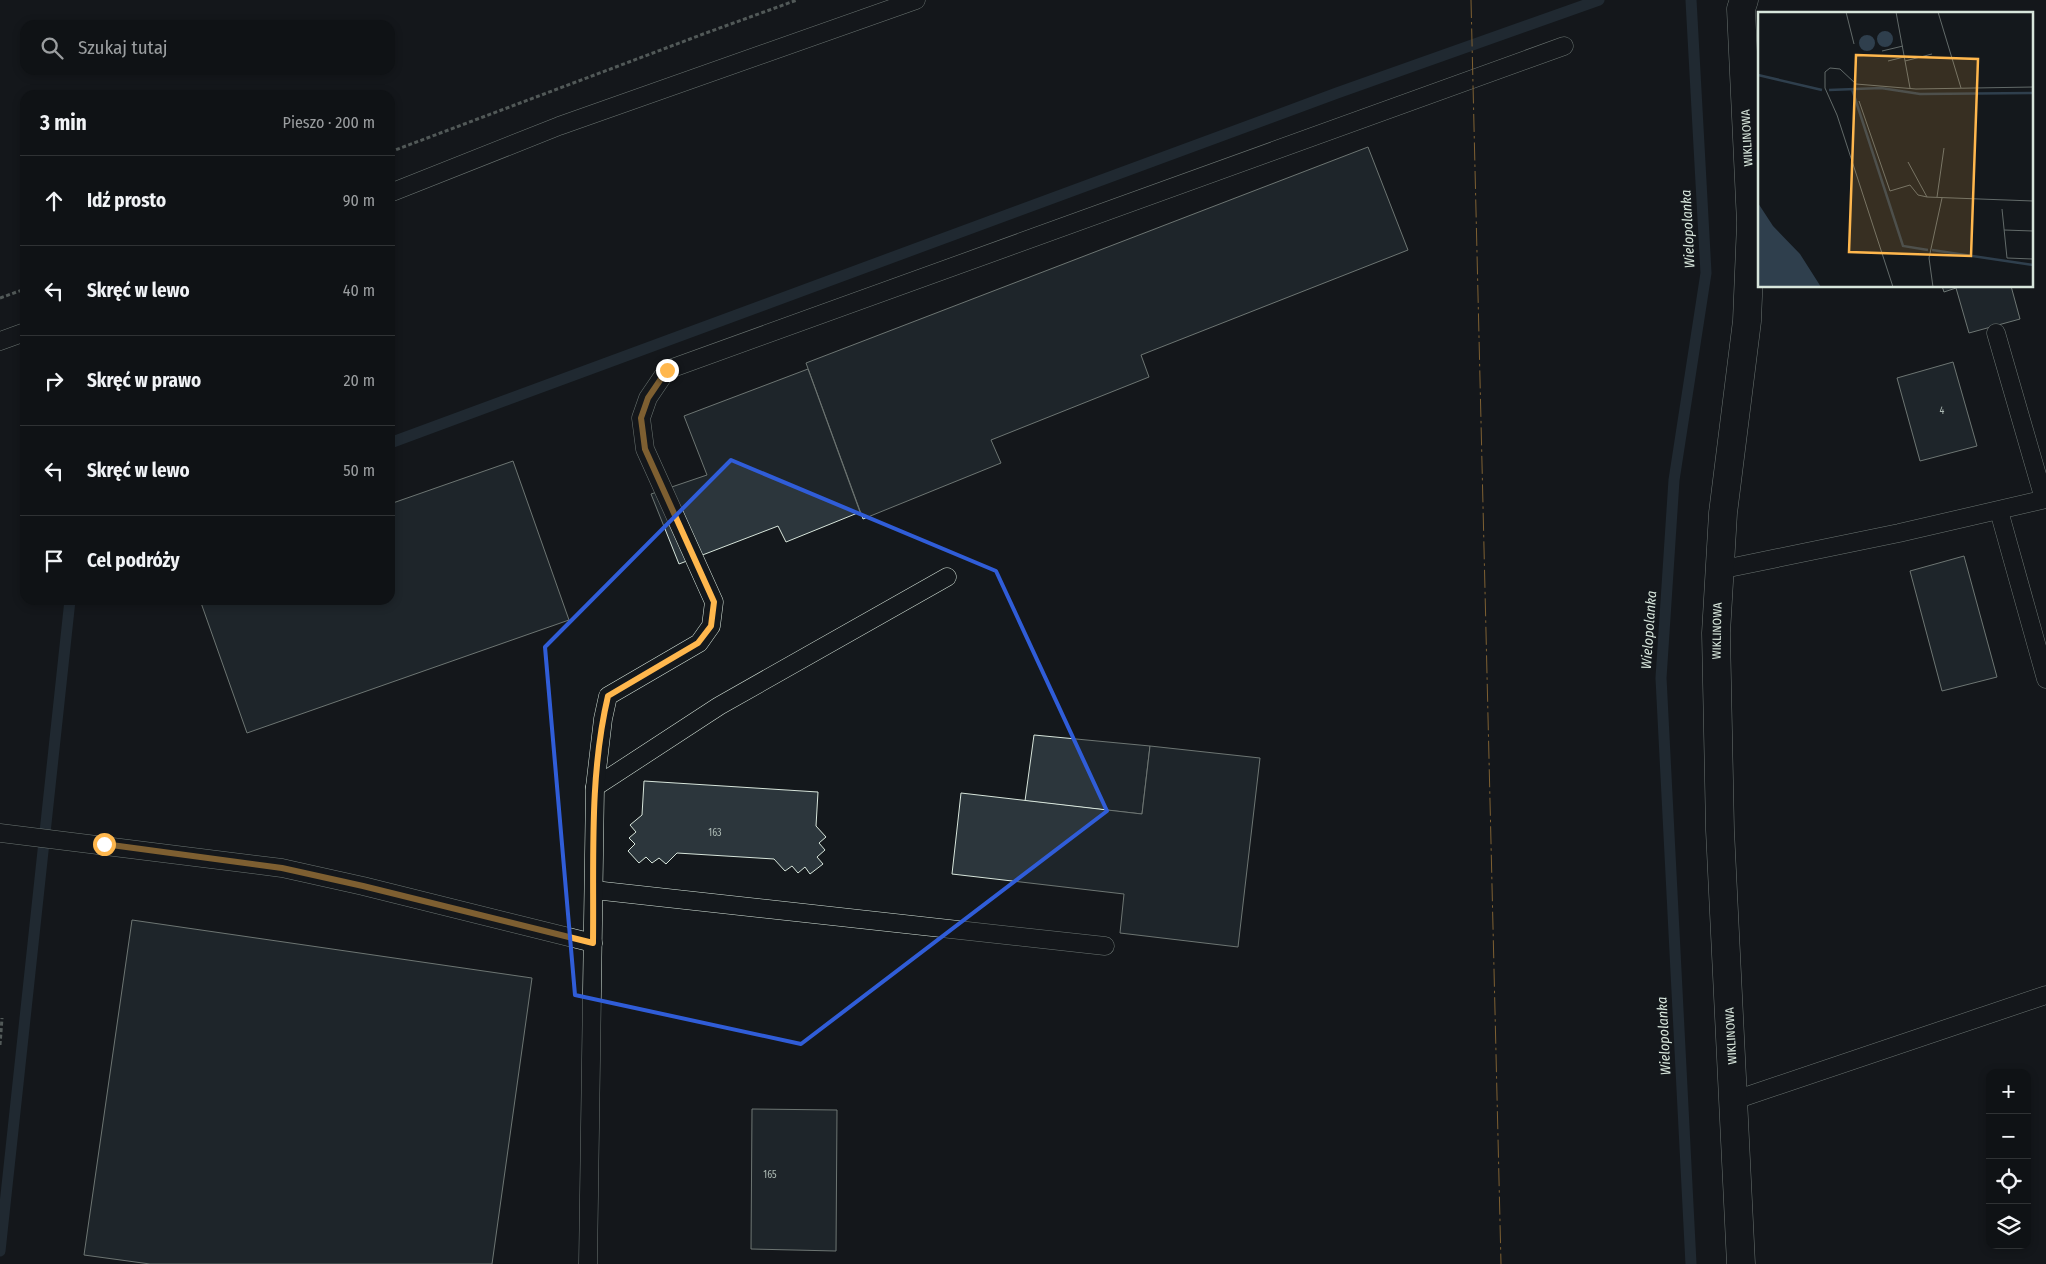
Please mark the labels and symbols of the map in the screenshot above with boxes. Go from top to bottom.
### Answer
inset map [1758,12,2034,288]
street label: WIKLINOWA [1738,108,1755,167]
water label: Wielopolanka [1677,189,1699,269]
route end [656,359,679,382]
house number: 4 [1940,405,1945,417]
water label: Wielopolanka [1638,590,1660,670]
street label: WIKLINOWA [1710,602,1725,660]
house number: 163 [708,827,722,839]
route start [93,833,116,856]
water label: Wielopolanka [1653,996,1675,1076]
street label: WIKLINOWA [1722,1006,1739,1065]
house number: 165 [763,1169,777,1181]

